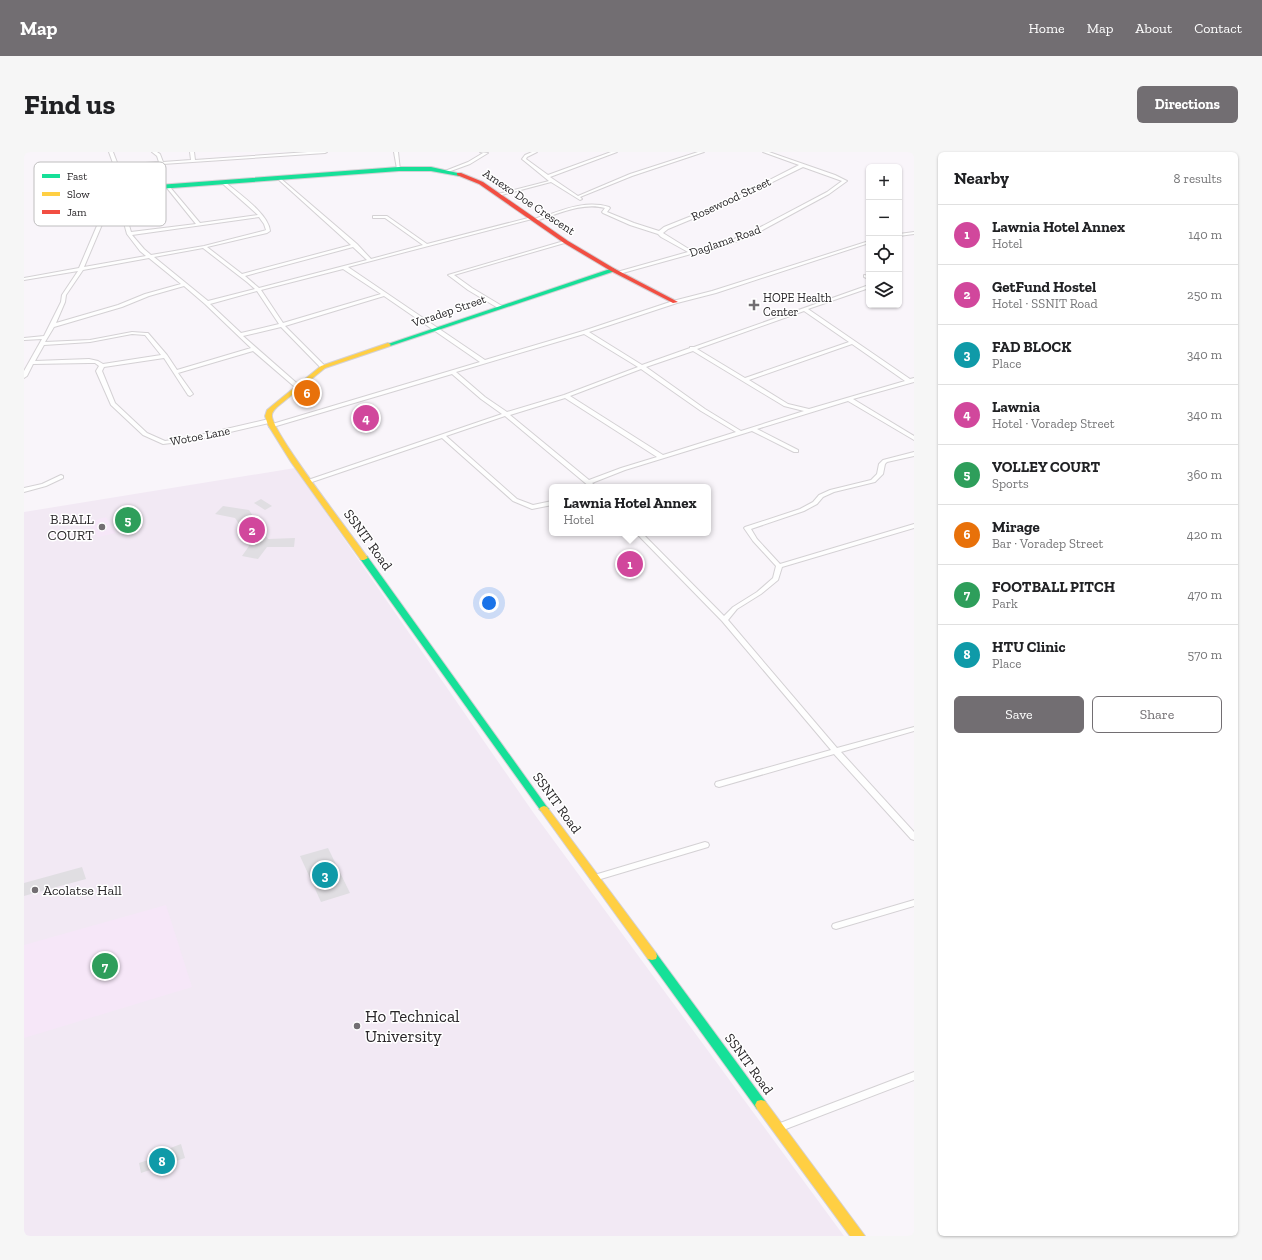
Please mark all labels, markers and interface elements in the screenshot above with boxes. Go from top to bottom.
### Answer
text: Map [20,17,57,40]
text: Home [1029,20,1065,37]
text: Map [1087,20,1113,37]
text: About [1135,20,1172,37]
text: Contact [1194,20,1242,37]
button: Directions [1137,86,1238,123]
text: Find us [24,88,115,121]
legend [34,162,166,226]
map controls [866,164,902,308]
button: + [866,164,902,200]
street label: Amexo Doe Crescent [480,166,578,238]
text: Nearby [954,168,1009,188]
text: Fast [67,170,88,183]
text: 8 results [1174,171,1222,186]
street label: Rosewood Street [689,174,774,224]
text: Slow [67,188,90,201]
button: − [866,200,902,236]
text: Jam [67,206,87,219]
text: Lawnia Hotel Annex [992,218,1125,236]
street label: Daglama Road [688,222,763,260]
text: 1 [964,227,970,242]
text: 140 m [1188,227,1222,242]
button: locate [866,236,902,272]
text: Hotel [992,236,1023,251]
button: layers [866,272,902,308]
text: GetFund Hostel [992,278,1096,296]
text: 2 [964,287,970,302]
text: 250 m [1187,287,1222,302]
place label: HOPE Health Center [763,291,832,319]
street label: Voradep Street [409,292,488,331]
text: Hotel · SSNIT Road [992,296,1098,311]
marker: HOPE Health Center [748,299,760,311]
text: FAD BLOCK [992,338,1071,356]
text: 3 [964,347,970,362]
text: 340 m [1187,347,1222,362]
text: Place [992,356,1021,371]
pin: 6 [294,378,320,408]
text: Lawnia [992,398,1040,416]
pin: 4 [353,403,379,433]
text: 4 [963,407,971,422]
text: 340 m [1187,407,1222,422]
text: Hotel · Voradep Street [992,416,1114,431]
street label: Wotoe Lane [169,423,231,449]
text: VOLLEY COURT [992,458,1100,476]
text: 5 [964,467,970,482]
text: 360 m [1187,467,1222,482]
text: Sports [992,476,1029,491]
popup [549,484,711,536]
text: Lawnia Hotel Annex [563,494,697,512]
pin: 5 [115,505,141,535]
street label: SSNIT Road [340,506,396,574]
place label: B.BALL COURT [48,511,94,544]
text: Hotel [563,512,594,527]
pin: 2 [239,515,265,545]
text: Mirage [992,518,1040,536]
marker: B.BALL COURT [97,522,107,532]
text: 6 [964,527,970,542]
text: 420 m [1187,527,1222,542]
text: Bar · Voradep Street [992,536,1103,551]
pin: 1 [617,549,643,579]
text: FOOTBALL PITCH [992,578,1115,596]
text: 7 [964,587,970,602]
text: 470 m [1187,587,1222,602]
your location [479,593,499,613]
text: Park [992,596,1018,611]
text: HTU Clinic [992,638,1066,656]
text: 8 [963,647,971,662]
text: 570 m [1188,647,1222,662]
text: Place [992,656,1021,671]
button: Save [954,696,1084,733]
button: Share [1092,696,1222,733]
street label: SSNIT Road [529,769,585,837]
pin: 3 [312,860,338,890]
place label: Acolatse Hall [43,882,122,899]
marker: Acolatse Hall [30,885,40,895]
pin: 7 [92,951,118,981]
place label: Ho Technical University [365,1006,460,1046]
marker: Ho Technical University [352,1021,362,1031]
street label: SSNIT Road [721,1030,777,1098]
pin: 8 [149,1146,175,1176]

